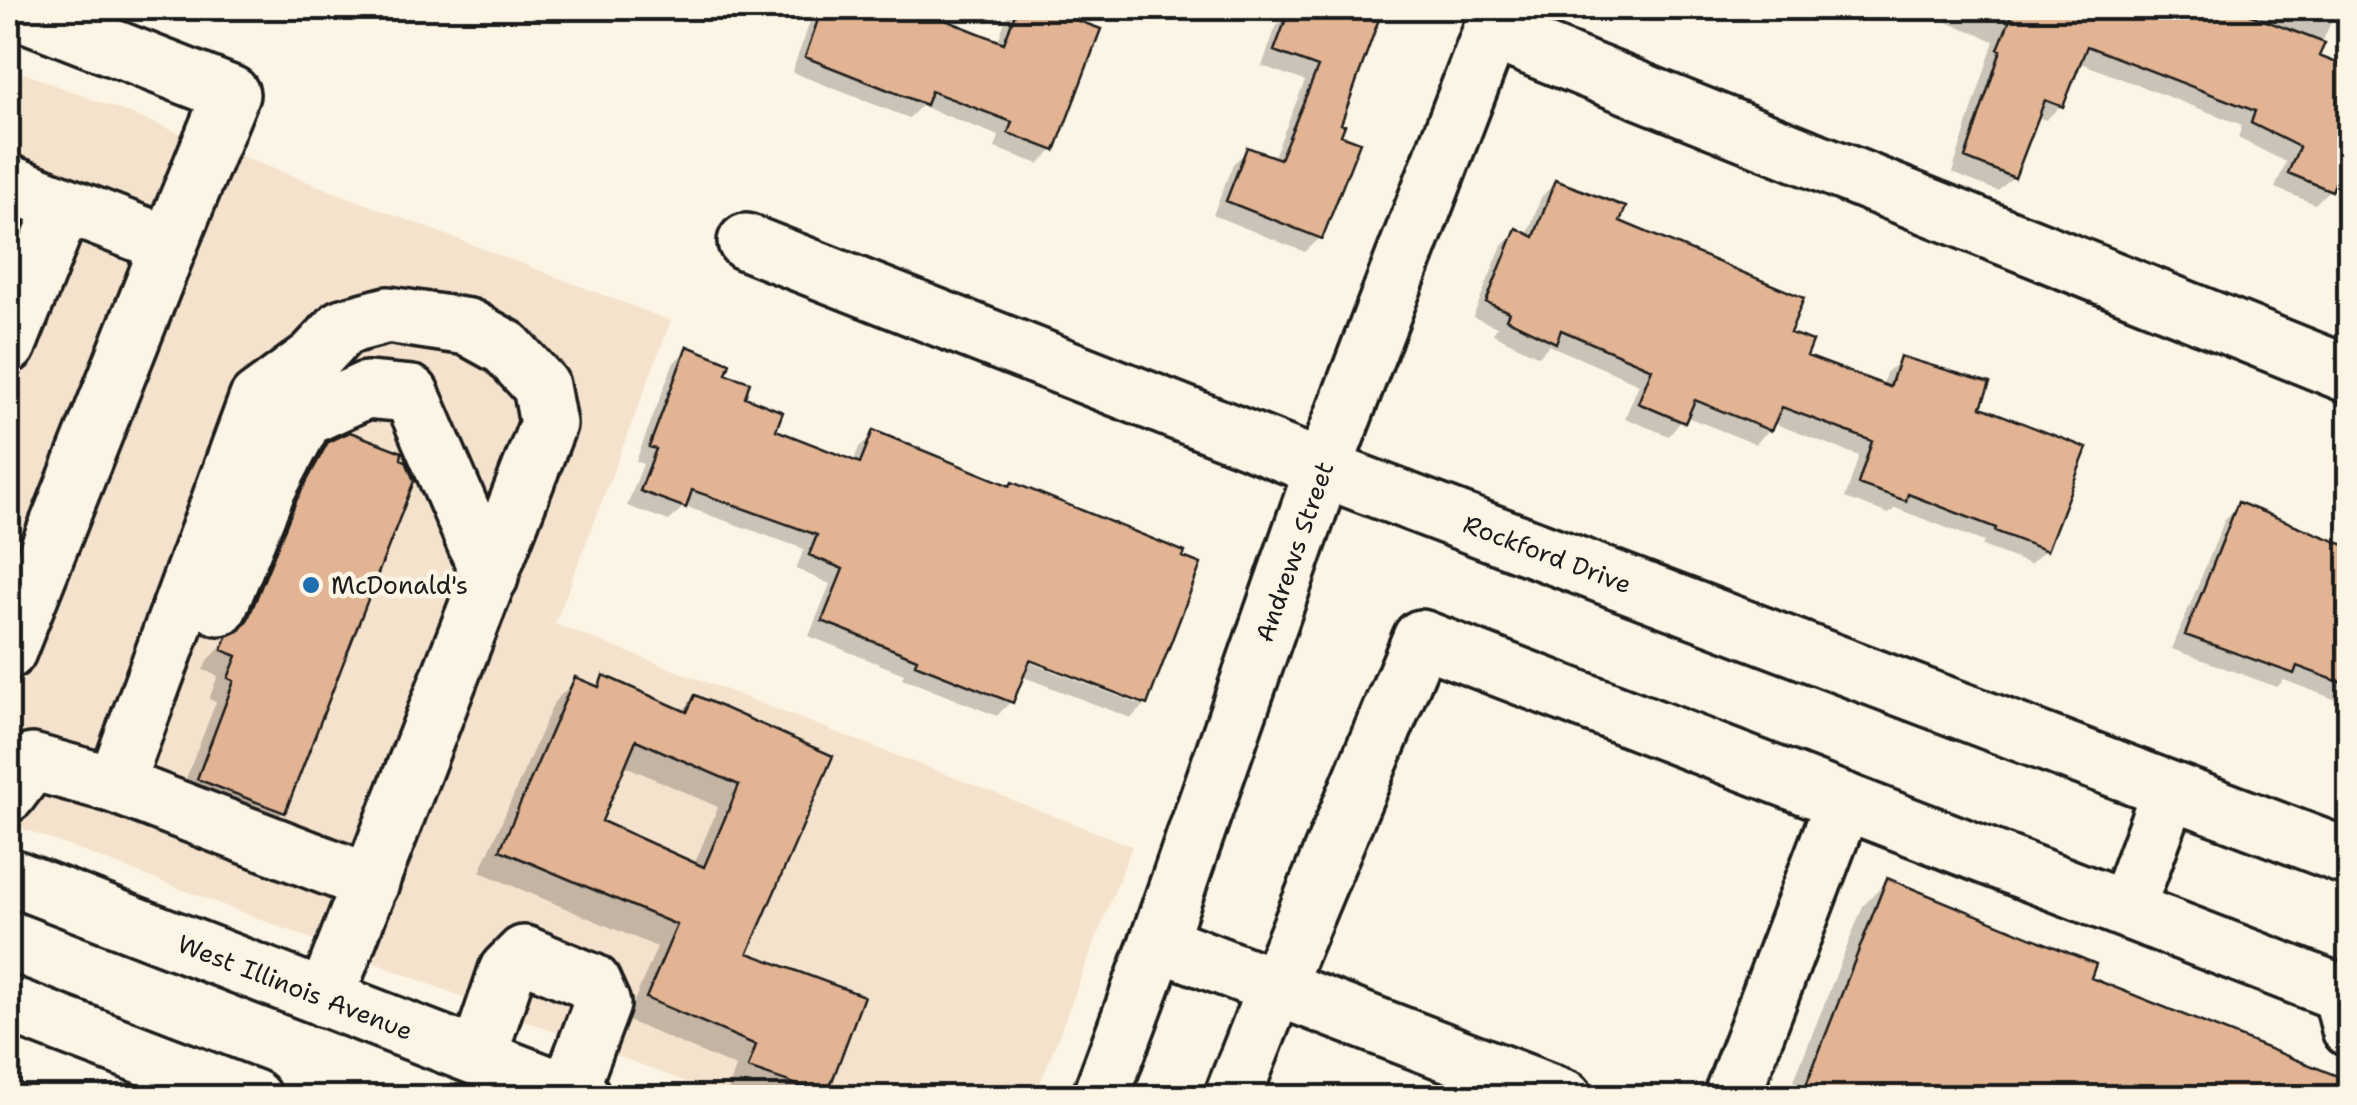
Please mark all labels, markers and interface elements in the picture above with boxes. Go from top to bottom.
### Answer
street label: Andrews Street [1247,456,1341,646]
street label: Rockford Drive [1458,507,1636,601]
place label: McDonald's [331,568,468,602]
marker: McDonald's [300,574,322,596]
street label: West Illinois Avenue [173,926,418,1048]

